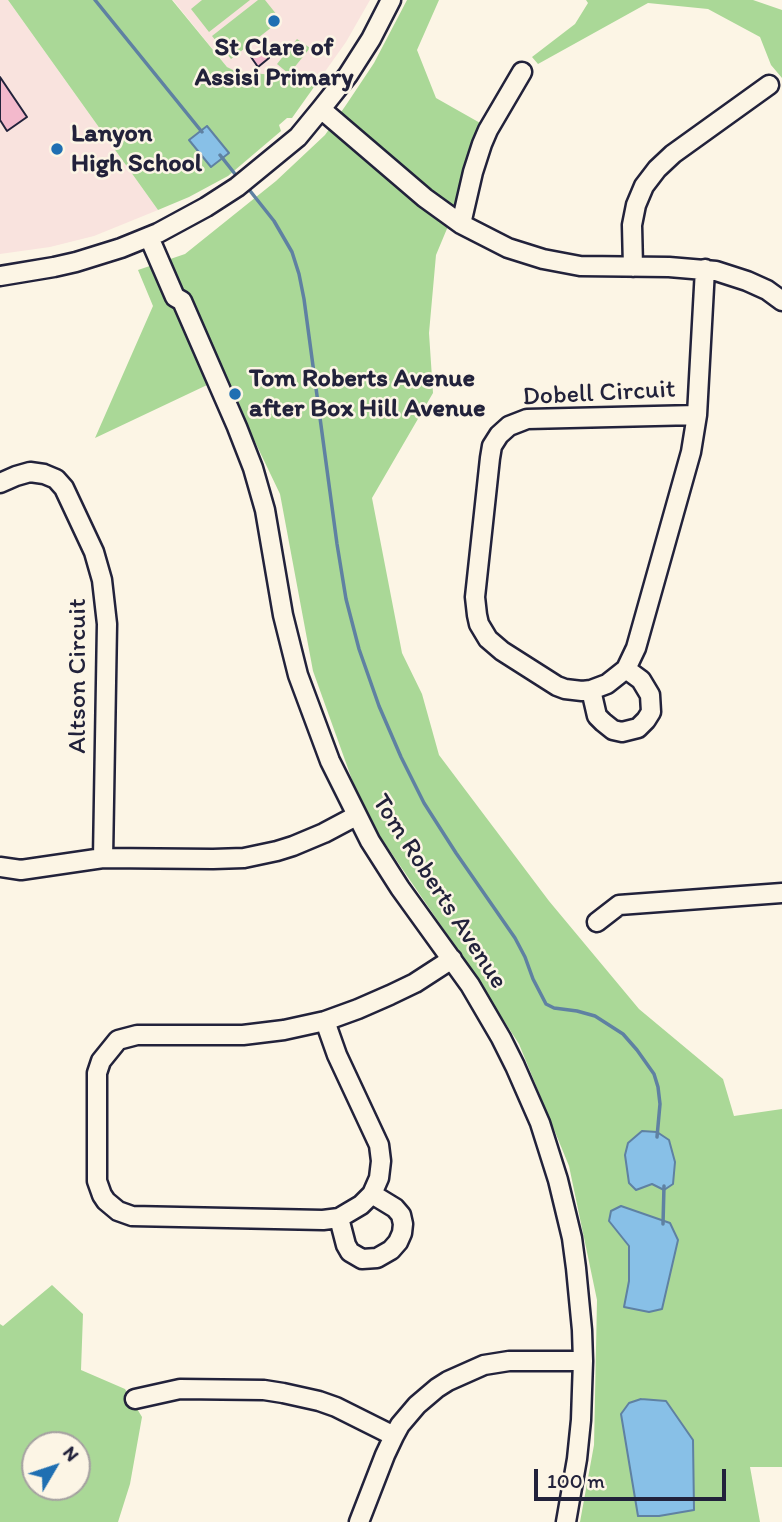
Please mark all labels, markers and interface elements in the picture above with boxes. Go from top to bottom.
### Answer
marker: St Clare of Assisi Primary [266,13,282,29]
place label: St Clare of Assisi Primary [195,32,353,94]
place label: Lanyon High School [71,118,202,180]
marker: Lanyon High School [49,141,65,157]
place label: Tom Roberts Avenue after Box Hill Avenue [249,363,486,424]
street label: Dobell Circuit [522,374,676,414]
marker: Tom Roberts Avenue after Box Hill Avenue [227,386,243,402]
street label: Altson Circuit [62,598,94,754]
street label: Tom Roberts Avenue [364,789,514,995]
north arrow [21,1431,91,1501]
text: N [58,1442,84,1466]
scale bar [537,1456,730,1500]
text: 100 m [547,1468,605,1493]

